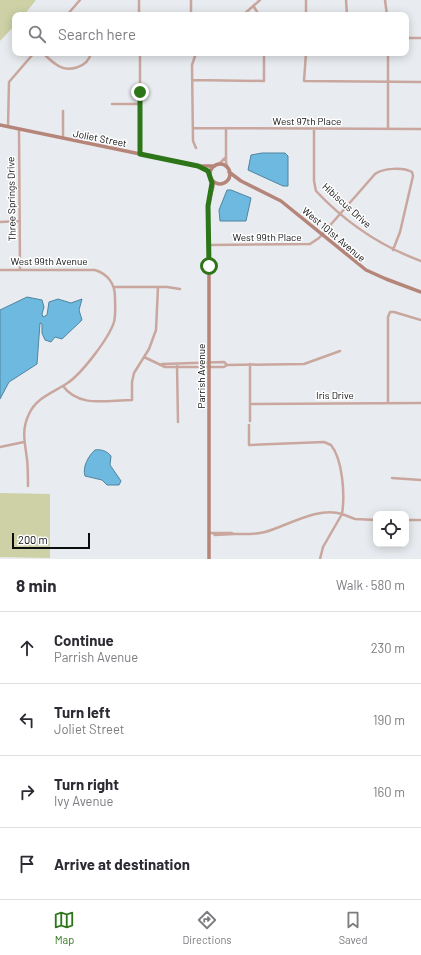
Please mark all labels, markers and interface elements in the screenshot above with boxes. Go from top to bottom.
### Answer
search box [12,12,409,56]
icon: search [26,23,48,45]
text: Search here [58,25,136,43]
route end [131,83,149,101]
street label: West 97th Place [273,115,341,127]
street label: Joliet Street [72,127,128,149]
street label: Three Springs Drive [4,157,18,241]
street label: Hibiscus Drive [320,180,374,230]
street label: West 101st Avenue [300,204,368,264]
street label: West 99th Place [232,231,302,243]
street label: West 99th Avenue [10,255,88,267]
route start [200,257,218,275]
street label: Parrish Avenue [195,344,207,408]
street label: Iris Drive [316,389,354,401]
map controls [373,511,409,547]
button: locate [373,511,409,547]
scale bar [12,531,90,550]
text: 200 m [18,533,48,546]
text: 8 min [16,575,56,595]
text: Walk · 580 m [336,577,405,593]
text: Continue [54,631,114,649]
icon: ahead [16,637,38,659]
text: 230 m [371,640,405,656]
text: Parrish Avenue [54,649,138,665]
text: Turn left [54,703,110,721]
icon: left [16,709,38,731]
text: 190 m [373,712,405,728]
text: Joliet Street [54,721,125,737]
text: Turn right [54,775,119,793]
icon: right [16,781,38,803]
text: 160 m [373,784,405,800]
text: Ivy Avenue [54,793,113,809]
icon: arrive [16,853,38,875]
text: Arrive at destination [54,855,190,873]
tab: Map [53,909,75,946]
tab: Directions [182,909,232,946]
tab: Saved [339,909,368,946]

